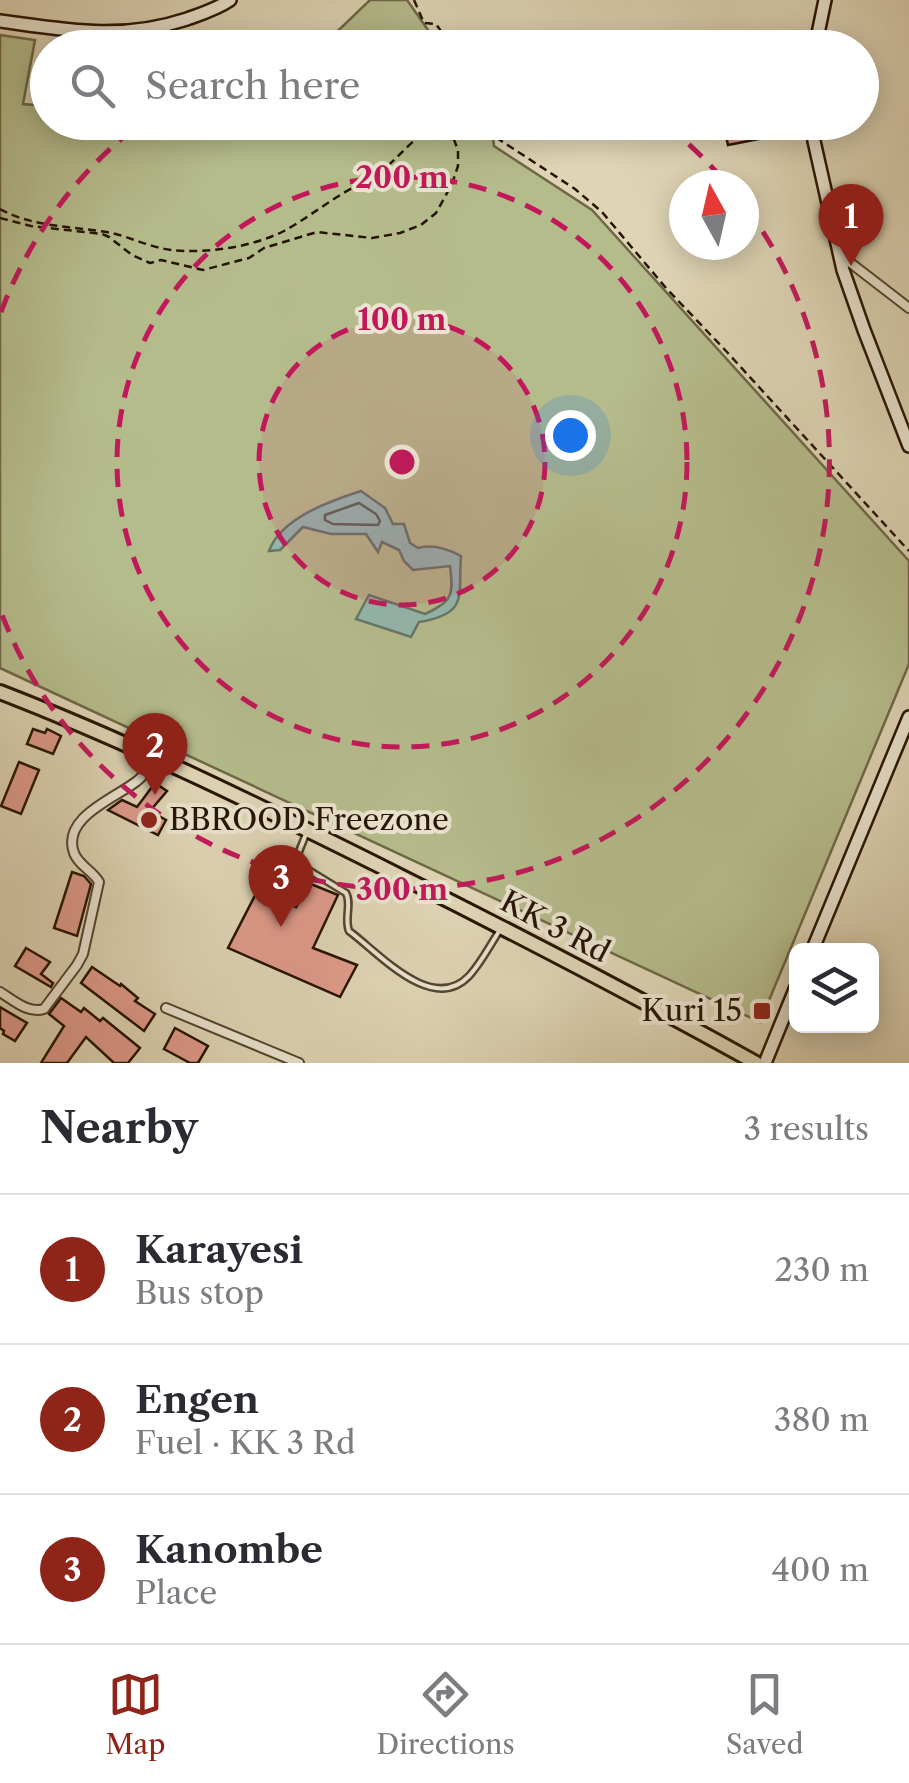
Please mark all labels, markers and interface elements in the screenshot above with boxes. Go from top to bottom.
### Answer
search box [30,30,879,140]
icon: search [65,58,120,113]
text: Search here [145,62,360,109]
text: 200 m [355,159,449,196]
north arrow [669,170,759,260]
pin: 1 [818,184,884,266]
text: 100 m [358,301,447,338]
your location [545,410,596,461]
centre of rings [384,444,420,480]
pin: 2 [122,712,188,795]
place label: BBROOD Freezone [169,801,449,838]
marker: BBROOD Freezone [138,809,160,831]
pin: 3 [248,844,314,927]
text: 300 m [356,871,448,908]
street label: KK 3 Rd [494,882,616,971]
map controls [789,943,879,1033]
button: layers [789,943,879,1033]
place label: Kuri 15 [642,992,742,1029]
marker: Kuri 15 [751,1000,773,1022]
text: Nearby [40,1102,198,1154]
text: 3 results [743,1109,869,1148]
text: Karayesi [135,1226,303,1273]
text: 1 [65,1250,80,1289]
text: 230 m [774,1250,869,1289]
text: Bus stop [135,1273,264,1312]
text: Engen [135,1376,259,1423]
text: 2 [63,1400,82,1439]
text: 380 m [774,1400,869,1439]
text: Fuel · KK 3 Rd [135,1423,355,1462]
text: Kanombe [135,1526,323,1573]
text: 3 [63,1550,82,1589]
text: 400 m [772,1550,869,1589]
text: Place [135,1573,217,1612]
tab: Map [105,1667,166,1761]
tab: Directions [376,1667,515,1761]
tab: Saved [726,1667,804,1761]

